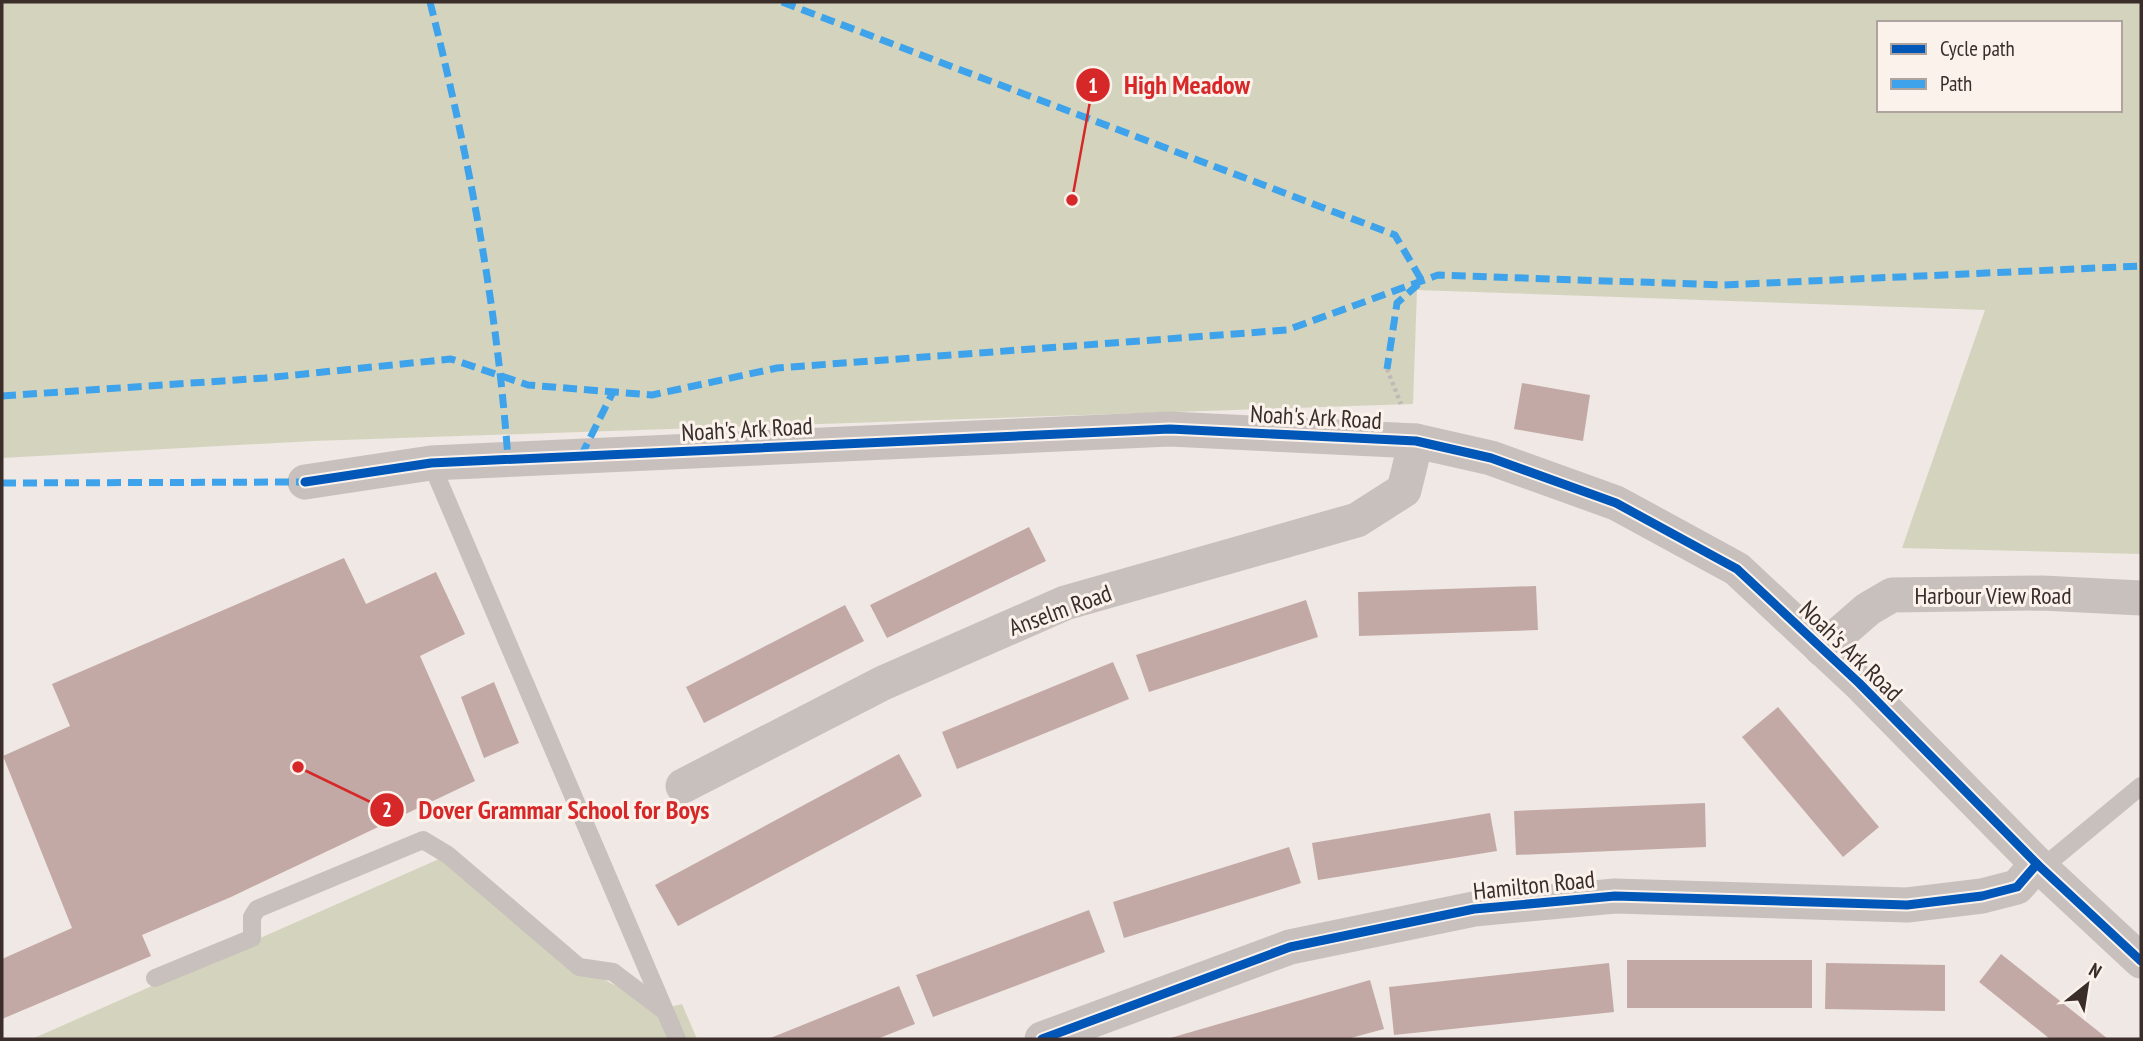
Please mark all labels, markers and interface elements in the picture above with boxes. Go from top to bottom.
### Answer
legend [1877,21,2122,112]
text: Cycle path [1940,35,2015,62]
callout: High Meadow [1075,62,1264,109]
text: High Meadow [1124,68,1250,101]
text: Path [1940,70,1972,97]
text: 1 [1088,72,1098,99]
street label: Noah's Ark Road [1249,398,1383,436]
street label: Noah's Ark Road [680,410,814,448]
street label: Anselm Road [1004,577,1116,643]
street label: Harbour View Road [1914,580,2072,611]
street label: Noah's Ark Road [1793,594,1909,708]
callout: Dover Grammar School for Boys [370,786,724,833]
text: Dover Grammar School for Boys [419,793,709,826]
text: 2 [382,796,392,823]
street label: Hamilton Road [1472,863,1596,907]
north arrow [2052,950,2122,1020]
text: N [2085,957,2106,983]

